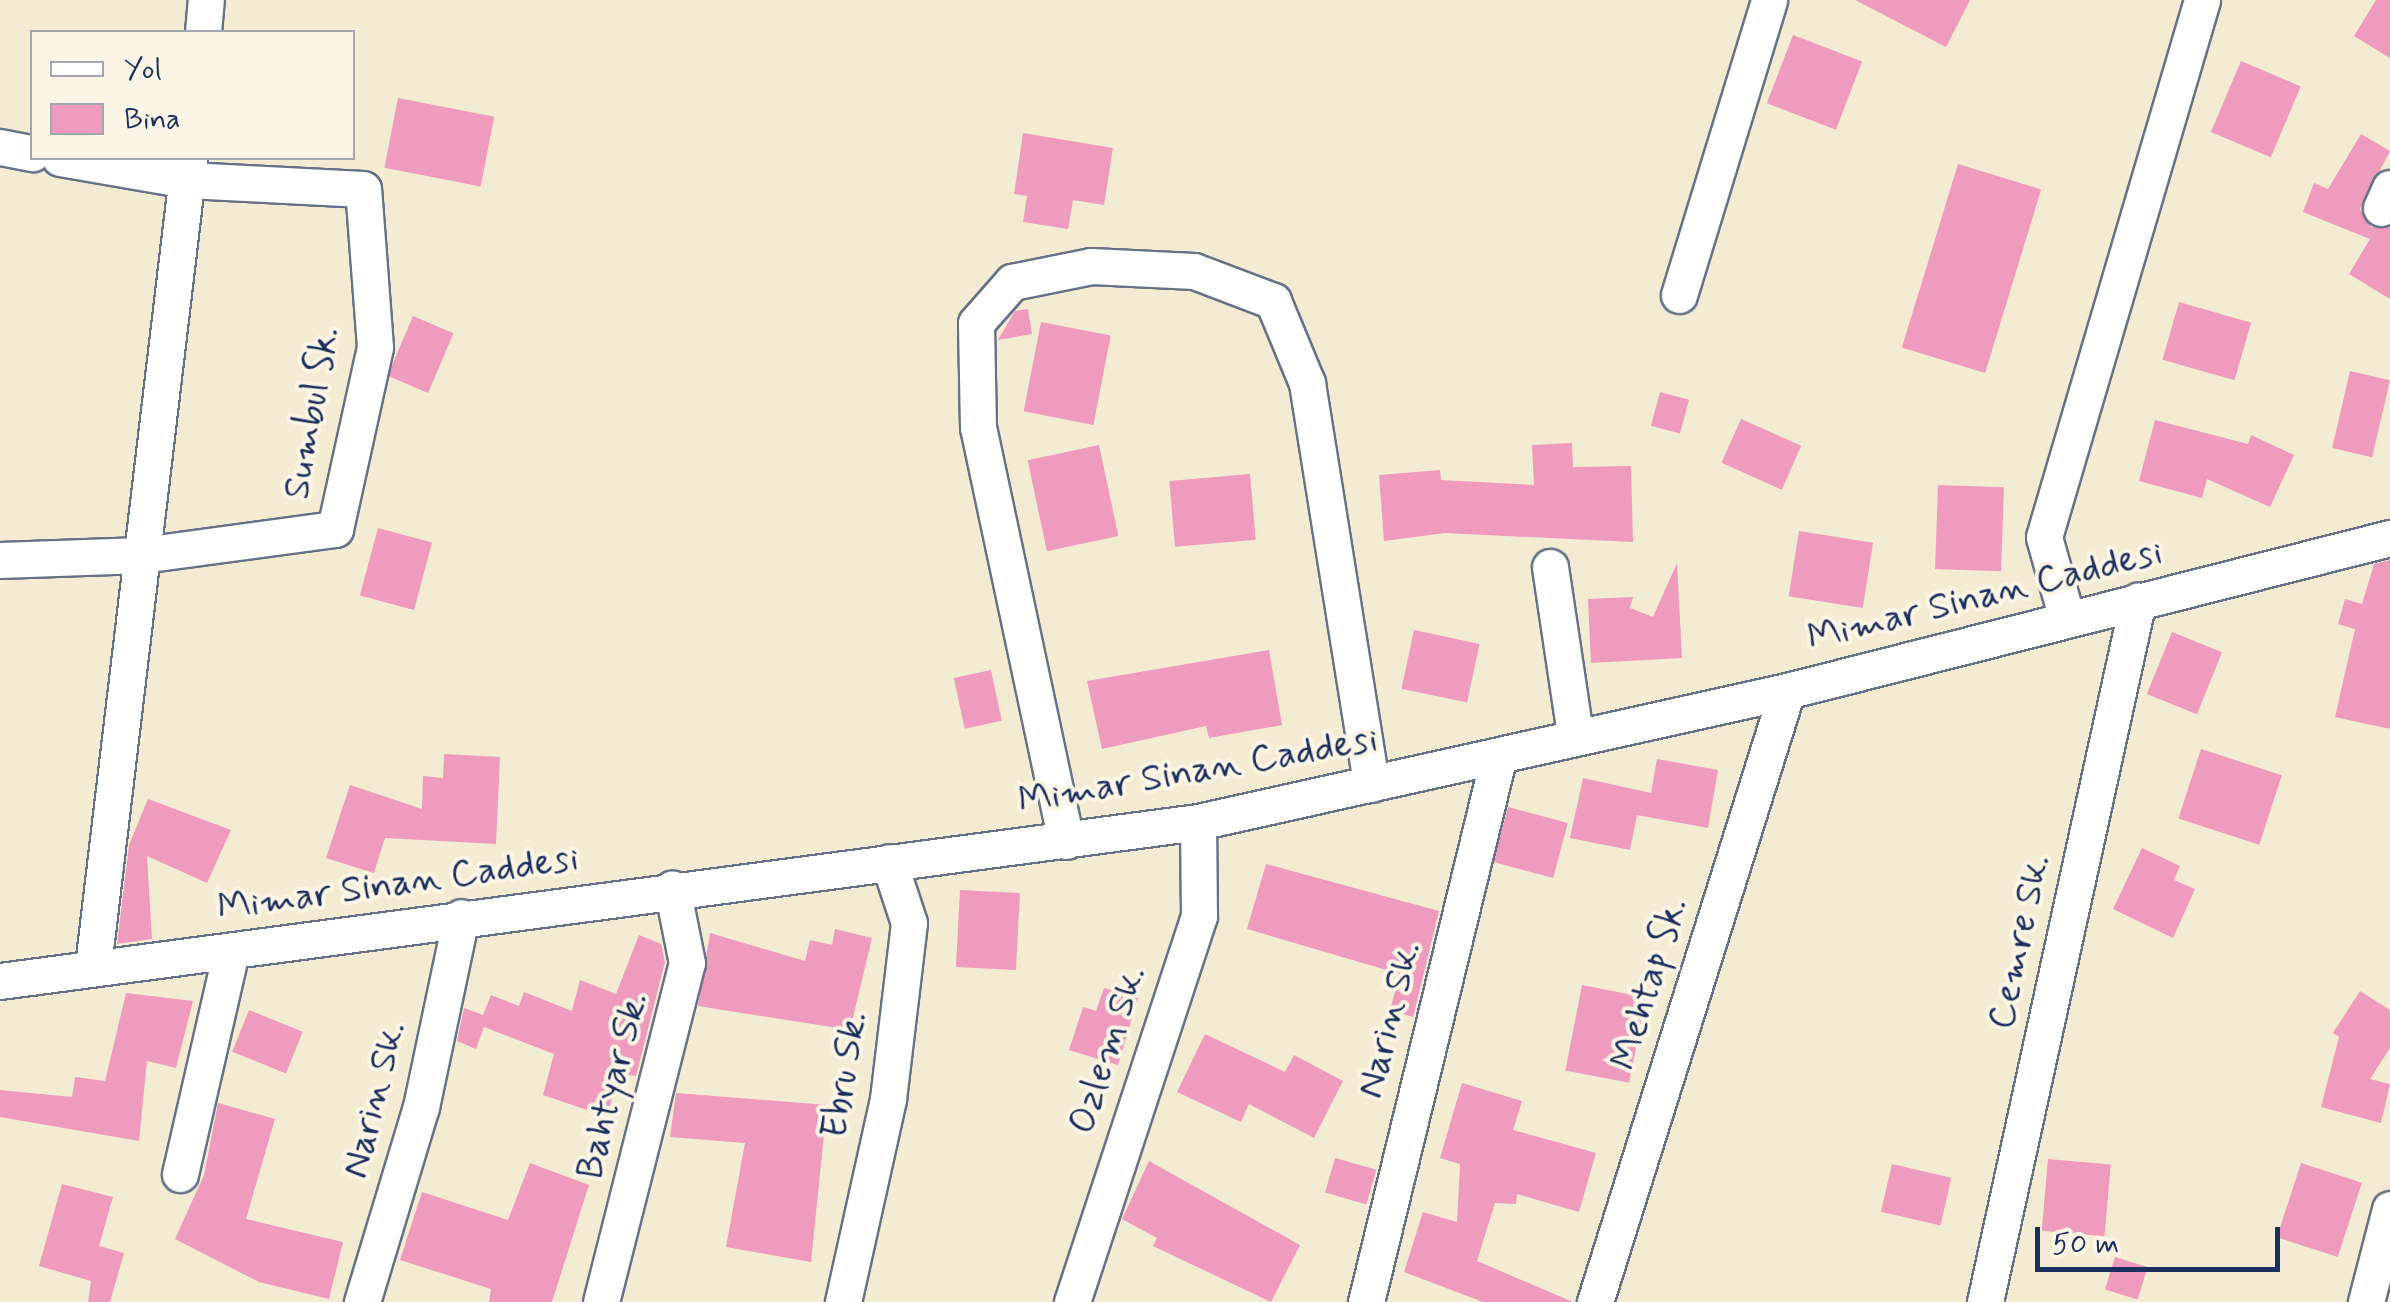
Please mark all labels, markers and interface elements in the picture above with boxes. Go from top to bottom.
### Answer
legend [30,30,355,160]
text: Yol [124,50,162,89]
text: Bina [124,100,180,139]
street label: Sumbul Sk. [274,321,350,505]
street label: Mimar Sinan Caddesi [1804,530,2166,662]
street label: Mimar Sinan Caddesi [1016,717,1380,825]
street label: Mimar Sinan Caddesi [215,836,581,932]
street label: Cemre Sk. [1979,850,2061,1034]
street label: Mehtap Sk. [1602,890,1698,1078]
street label: Narin Sk. [1349,937,1431,1103]
street label: Ozlem Sk. [1059,960,1157,1140]
street label: Bahtyar Sk. [568,987,658,1185]
street label: Ebru Sk. [812,1007,878,1143]
street label: Narin Sk. [334,1017,416,1183]
scale bar [2040,1207,2285,1269]
text: 50 m [2052,1225,2119,1264]

